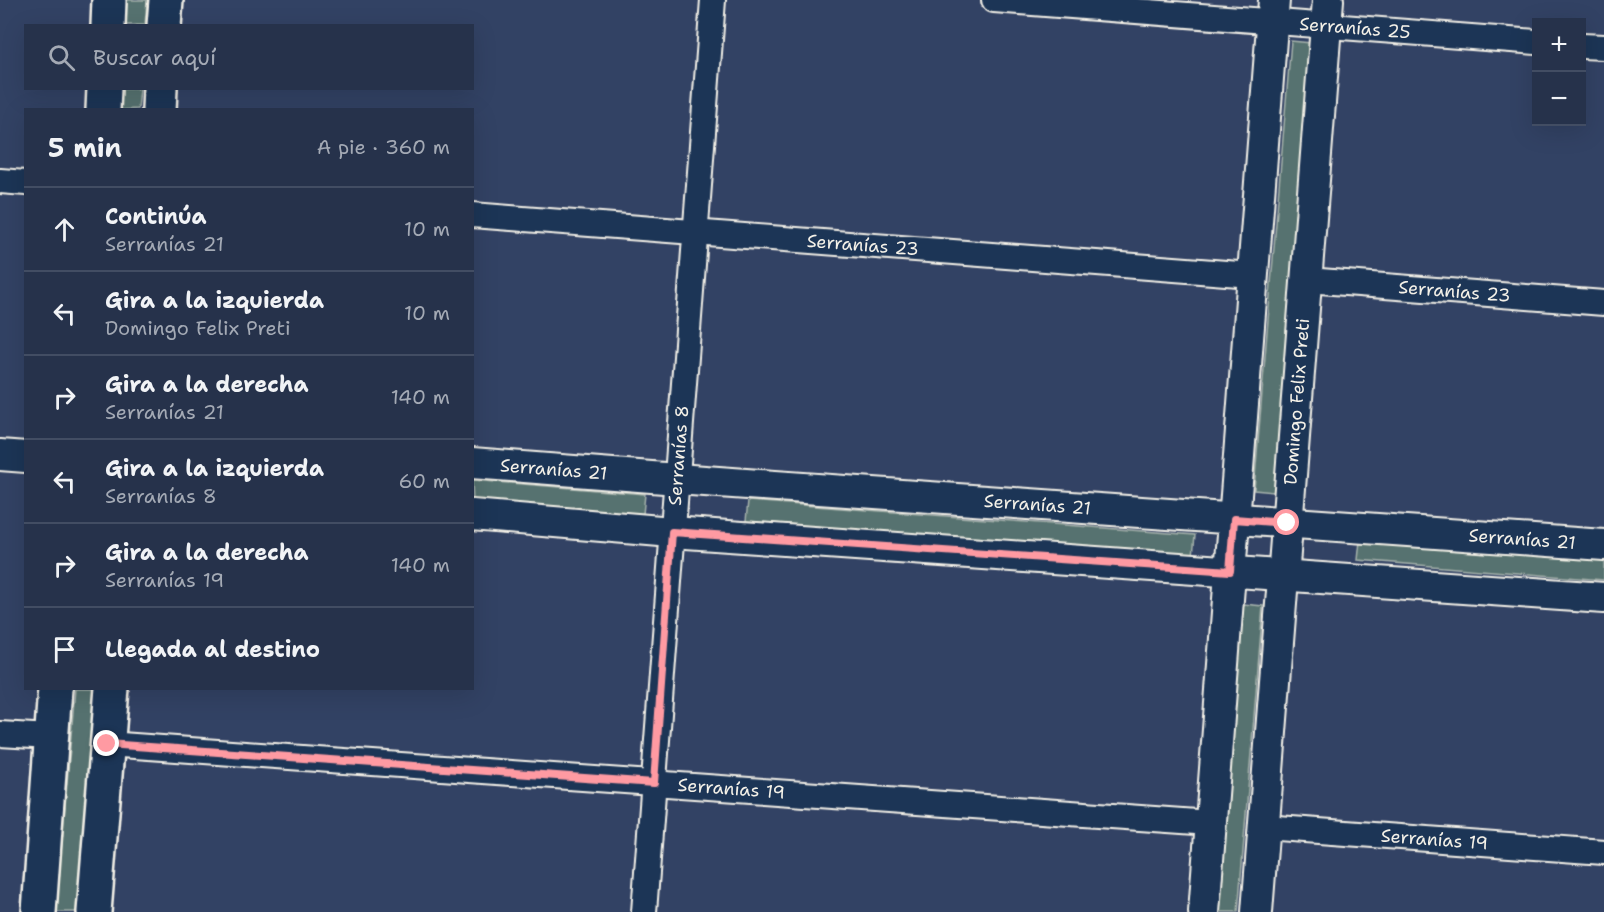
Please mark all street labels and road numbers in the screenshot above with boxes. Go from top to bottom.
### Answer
street label: Serranías 25 [1298,12,1411,44]
street label: Serranías 23 [806,229,920,261]
street label: Serranías 23 [1398,275,1511,308]
street label: Domingo Felix Preti [1278,317,1315,486]
street label: Serranías 8 [663,404,694,506]
street label: Serranías 21 [499,453,608,486]
street label: Serranías 21 [983,489,1092,520]
street label: Serranías 21 [1468,523,1577,555]
street label: Serranías 19 [677,773,786,805]
street label: Serranías 19 [1380,824,1489,855]

